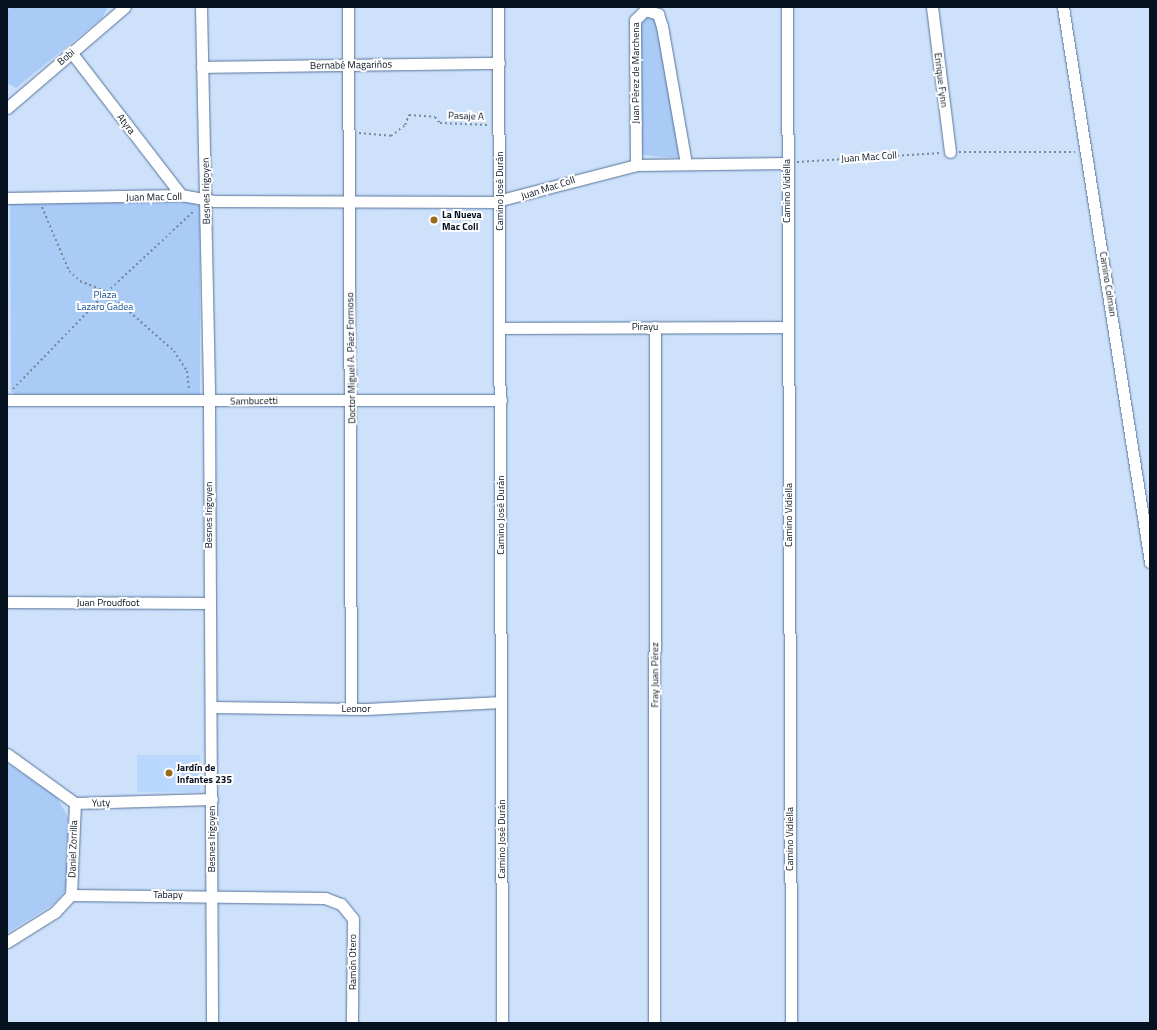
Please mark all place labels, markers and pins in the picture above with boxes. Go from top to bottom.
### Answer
place label: La Nueva Mac Coll [442,208,482,232]
marker: La Nueva Mac Coll [429,215,439,225]
place label: Jardín de Infantes 235 [177,761,232,784]
marker: Jardín de Infantes 235 [164,768,174,778]

